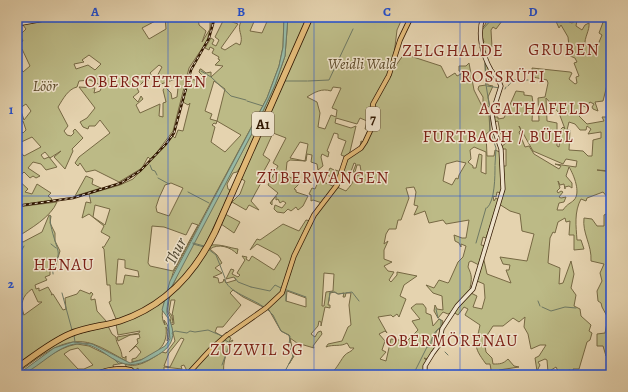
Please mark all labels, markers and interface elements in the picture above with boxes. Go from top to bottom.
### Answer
text: A [90,3,100,20]
text: B [237,3,245,20]
text: C [383,3,391,20]
text: D [528,3,538,20]
district label: GRUBEN [528,38,600,61]
district label: ZELGHALDE [402,39,504,62]
park label: Weidli Wald [328,54,396,74]
district label: ROSSRÜTI [460,65,546,88]
district label: OBERSTETTEN [85,70,207,93]
park label: Löör [33,76,58,96]
district label: AGATHAFELD [478,97,591,120]
text: 1 [9,101,14,118]
road number: 7 [366,107,380,131]
road number: A1 [252,112,274,136]
district label: FURTBACH / BÜEL [422,125,574,148]
district label: ZÜBERWANGEN [256,166,390,189]
water label: Thur [160,234,192,269]
district label: HENAU [33,253,95,276]
text: 2 [8,275,15,292]
district label: OBERMÖRENAU [385,329,519,352]
district label: ZUZWIL SG [210,338,304,361]

